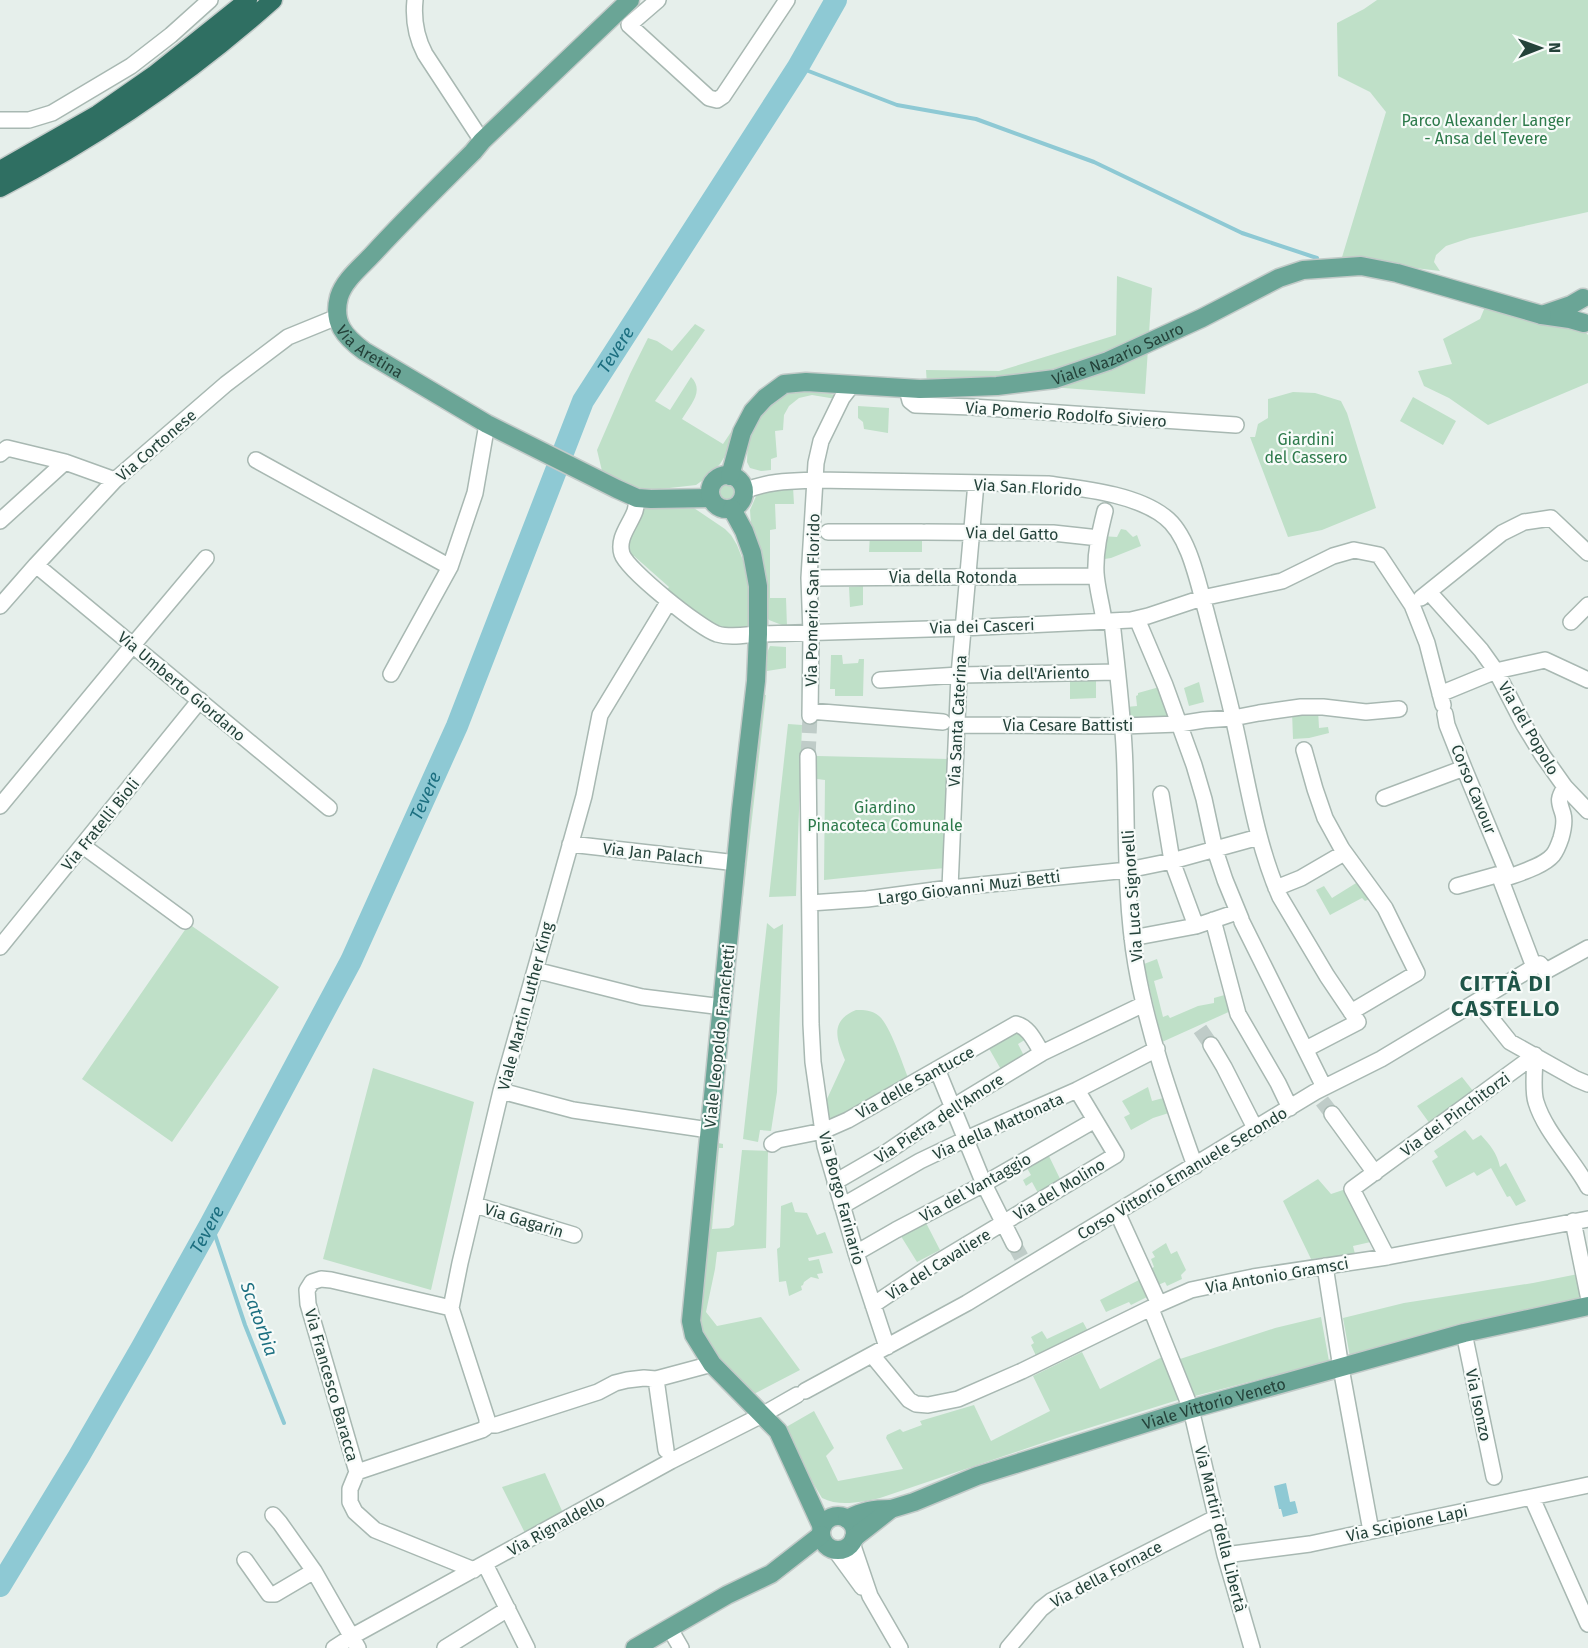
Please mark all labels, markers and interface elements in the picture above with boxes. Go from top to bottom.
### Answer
north arrow [1510,18,1570,78]
text: N [1545,42,1564,53]
park label: Parco Alexander Langer - Ansa del Tevere [1401,111,1571,148]
street label: Viale Nazario Sauro [1049,319,1187,389]
street label: Via Aretina [332,322,406,382]
water label: Tevere [593,323,639,377]
street label: Via Pomerio Rodolfo Siviero [965,398,1167,431]
street label: Via Cortonese [112,406,200,485]
park label: Giardini del Cassero [1264,430,1348,467]
street label: Via San Florido [973,475,1083,500]
street label: Via Pomerio San Florido [801,513,824,687]
street label: Via del Gatto [965,523,1059,544]
street label: Via della Rotonda [889,568,1017,587]
street label: Via dei Casceri [929,615,1035,638]
street label: Via Umberto Giordano [114,627,249,745]
street label: Via Santa Caterina [945,654,970,788]
street label: Via dell'Ariento [980,663,1090,684]
street label: Via del Popolo [1494,678,1563,778]
street label: Via Cesare Battisti [1003,716,1133,735]
street label: Corso Cavour [1447,742,1500,837]
water label: Tevere [405,768,446,824]
street label: Via Fratelli Bioli [57,774,143,874]
park label: Giardino Pinacoteca Comunale [807,798,963,835]
street label: Via Luca Signorelli [1118,829,1147,963]
street label: Via Jan Palach [602,839,704,868]
street label: Largo Giovanni Muzi Betti [877,867,1061,908]
street label: Viale Martin Luther King [494,919,557,1092]
street label: Viale Leopoldo Franchetti [700,943,739,1129]
district label: CITTÀ DI CASTELLO [1451,970,1561,1022]
street label: Via delle Santucce [853,1042,978,1123]
street label: Via dei Pinchitorzi [1397,1068,1514,1160]
street label: Via Pietra dell'Amore [871,1070,1007,1167]
street label: Via della Mattonata [930,1089,1067,1164]
street label: Corso Vittorio Emanuele Secondo [1074,1103,1291,1244]
street label: Via Borgo Farinario [815,1129,868,1267]
street label: Via del Vantaggio [916,1149,1034,1226]
street label: Via del Molino [1010,1155,1108,1224]
street label: Via Gagarin [482,1199,566,1242]
water label: Tevere [185,1202,229,1258]
street label: Via del Cavaliere [883,1225,994,1304]
street label: Via Antonio Gramsci [1204,1254,1350,1297]
water label: Scatorbia [235,1278,283,1359]
street label: Via Francesco Baracca [301,1307,362,1464]
street label: Via Isonzo [1462,1367,1495,1443]
street label: Viale Vittorio Veneto [1140,1374,1288,1434]
street label: Via Martiri della Libertà [1191,1444,1250,1614]
street label: Via Rignaldello [504,1491,608,1560]
street label: Via Scipione Lapi [1345,1501,1469,1546]
street label: Via della Fornace [1047,1537,1165,1612]

